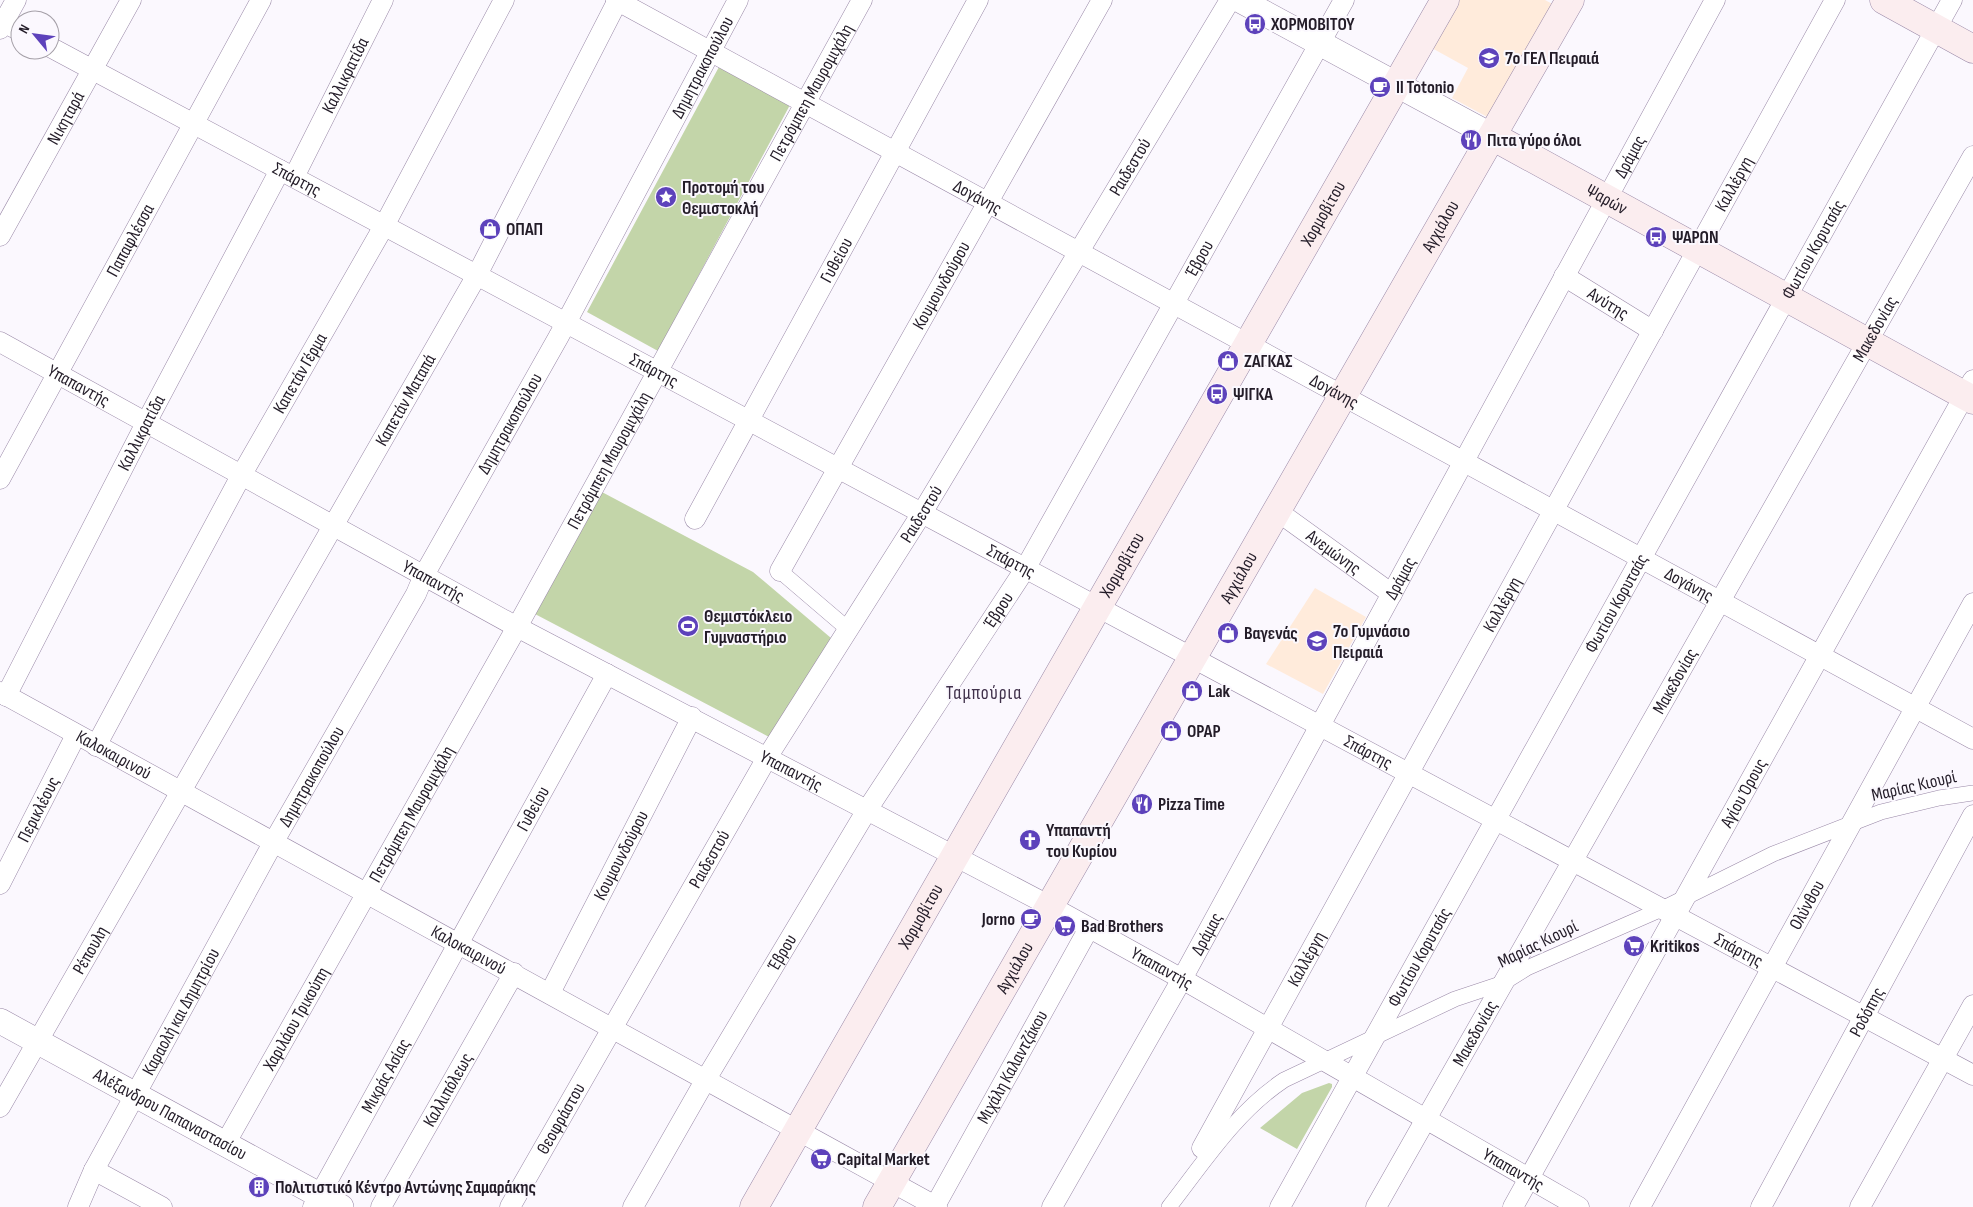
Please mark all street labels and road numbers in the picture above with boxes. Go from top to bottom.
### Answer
street label: Δημητρακοπούλου [667,13,738,122]
street label: Πετρόμπεη Μαυρομιχάλη [765,20,857,165]
street label: Καλλικρατίδα [317,33,373,117]
street label: Νικηταρά [42,87,89,148]
street label: Δράμας [1610,132,1650,181]
street label: Ραιδεστού [1105,134,1155,199]
street label: Καλλέργη [1710,153,1757,215]
street label: Σπάρτης [269,157,325,201]
street label: Δογάνης [950,175,1006,219]
street label: Χορμοβίτου [1296,177,1350,250]
street label: Ψαρών [1583,179,1631,219]
street label: Φωτίου Κορυτσάς [1777,196,1849,303]
street label: Αγχιάλου [1417,197,1463,256]
street label: Παπαφλέσσα [102,200,159,280]
street label: Γυθείου [816,234,857,286]
street label: Έβρου [1180,236,1218,281]
street label: Κουμουνδούρου [908,238,974,333]
street label: Ανύτης [1583,282,1633,324]
street label: Μακεδονίας [1848,292,1902,365]
street label: Καπετάν Γέρμα [269,329,331,417]
street label: Σπάρτης [626,348,682,391]
street label: Καπετάν Ματαπά [371,350,440,450]
street label: Υπαπαντής [44,360,113,411]
street label: Δημητρακοπούλου [473,369,546,477]
street label: Δογάνης [1306,370,1362,413]
street label: Πετρόμπεη Μαυρομιχάλη [562,388,655,533]
street label: Καλλικρατίδα [113,391,170,474]
street label: Ραιδεστού [896,482,947,546]
street label: Ανεμώνης [1302,525,1365,579]
street label: Χορμοβίτου [1094,529,1148,602]
street label: Σπάρτης [983,539,1039,582]
street label: Αγχιάλου [1215,548,1261,608]
street label: Φωτίου Κορυτσάς [1580,550,1652,657]
street label: Δράμας [1380,553,1420,603]
street label: Υπαπαντής [399,555,468,606]
street label: Δογάνης [1661,563,1717,606]
street label: Καλλέργη [1478,573,1525,635]
street label: Έβρου [978,588,1018,633]
street label: Μακεδονίας [1648,644,1702,718]
street label: Δημητρακοπούλου [274,722,348,830]
street label: Καλοκαιρινού [73,726,155,784]
street label: Σπάρτης [1341,730,1396,773]
street label: Πετρόμπεη Μαυρομιχάλη [364,742,458,886]
street label: Υπαπαντής [757,746,826,796]
street label: Αγίου Όρους [1715,754,1771,832]
street label: Μαρίας Κιουρί [1869,766,1959,806]
street label: Περικλέους [13,773,64,845]
street label: Γυθείου [512,782,554,835]
street label: Κουμουνδούρου [589,807,653,903]
street label: Ραιδεστού [684,826,734,892]
street label: Ολύνθου [1785,877,1829,933]
street label: Χορμοβίτου [893,880,947,953]
street label: Φωτίου Κορυτσάς [1383,904,1455,1010]
street label: Δράμας [1187,909,1227,959]
street label: Μαρίας Κιουρί [1494,915,1582,972]
street label: Καλοκαιρινού [428,921,510,979]
street label: Ρέπουλη [68,922,112,978]
street label: Καλλέργη [1283,928,1330,990]
street label: Σπάρτης [1711,928,1767,971]
street label: Έβρου [762,930,801,975]
street label: Αγχιάλου [991,938,1037,998]
street label: Υπαπαντής [1127,942,1197,994]
street label: Καραολή και Δημητρίου [138,944,224,1079]
street label: Χαριλάου Τρικούπη [258,963,333,1075]
street label: Ροδόπης [1845,983,1889,1040]
street label: Μακεδονίας [1448,997,1502,1070]
street label: Μιχάλη Καλαντζάκου [972,1007,1052,1127]
street label: Μικράς Ασίας [357,1035,414,1116]
street label: Καλλιπόλεως [418,1049,477,1130]
street label: Αλέξανδρου Παπαναστασίου [89,1063,251,1164]
street label: Θεοφράστου [532,1079,589,1158]
street label: Υπαπαντής [1479,1143,1548,1195]

